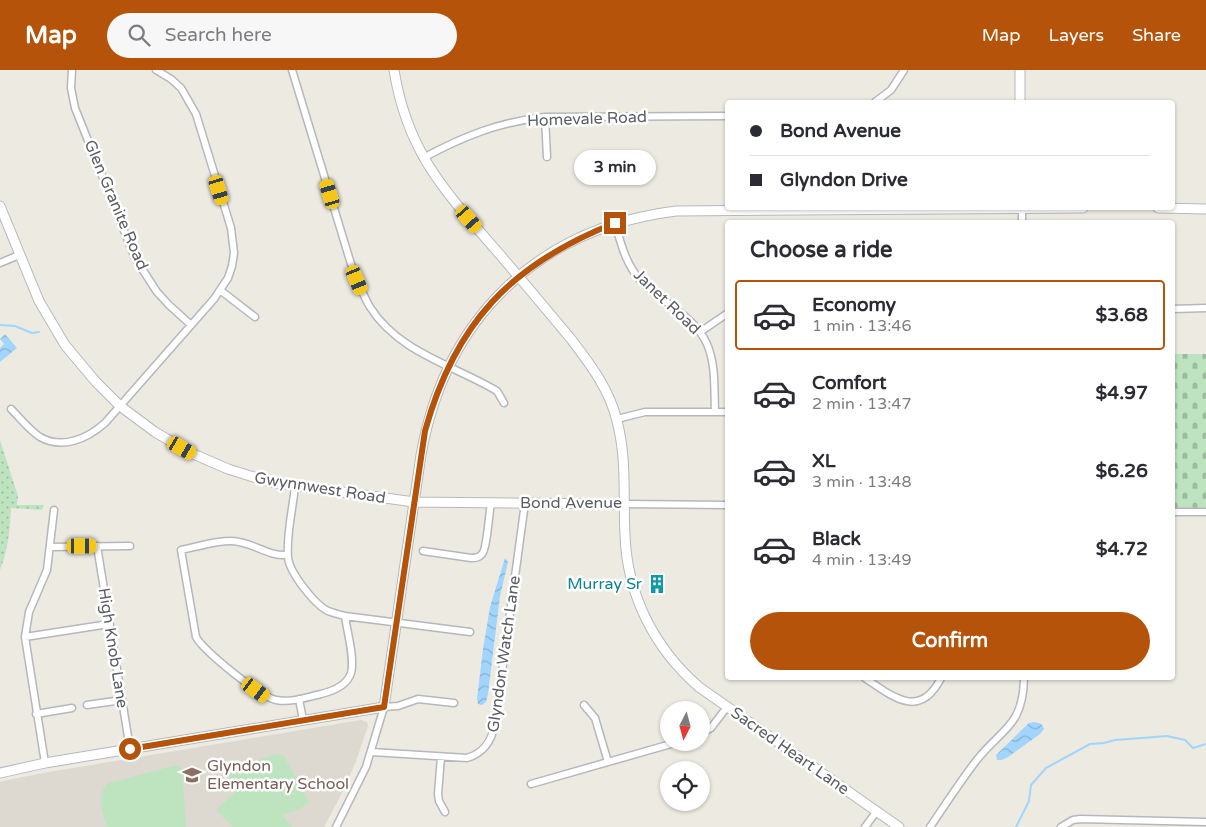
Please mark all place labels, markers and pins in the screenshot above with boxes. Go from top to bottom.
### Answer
building icon: Murray Sr [646,573,668,595]
place label: Murray Sr [567,574,643,594]
place label: Glyndon Elementary School [207,756,349,794]
school or university icon: Glyndon Elementary School [181,764,203,786]

